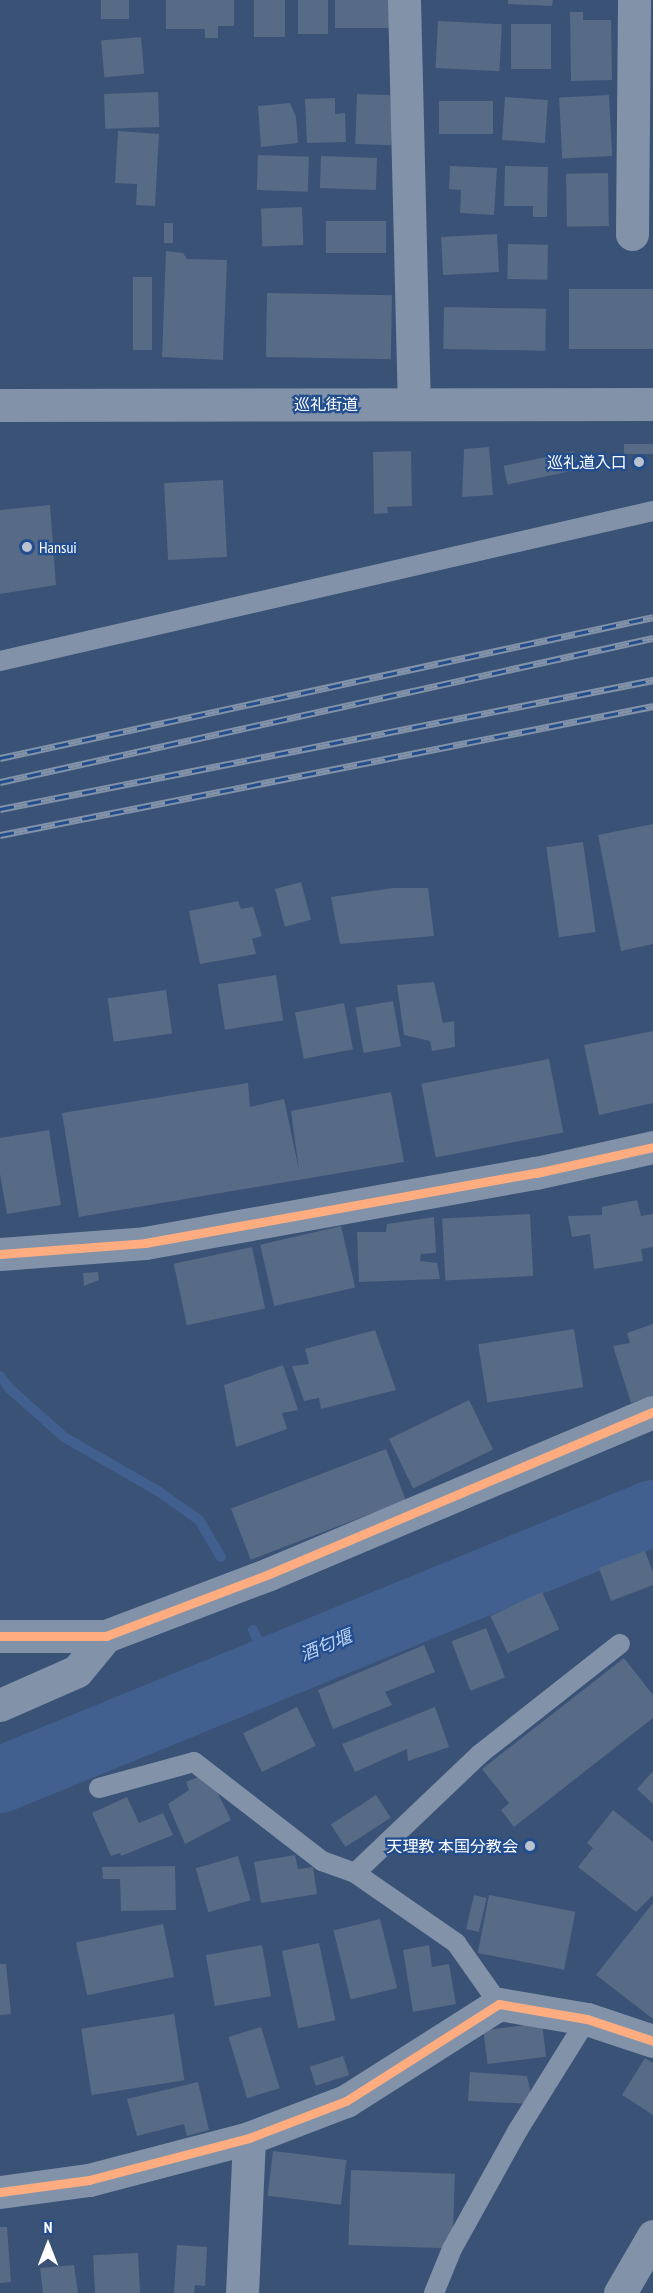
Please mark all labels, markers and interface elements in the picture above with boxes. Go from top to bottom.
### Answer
street label: 巡礼街道 [294,394,358,414]
place label: 巡礼道入口 [547,452,627,472]
marker: 巡礼道入口 [632,455,646,469]
place label: Hansui [39,537,77,557]
marker: Hansui [20,540,34,554]
water label: 酒匂堰 [297,1626,355,1666]
place label: 天理教 本国分教会 [387,1836,518,1856]
marker: 天理教 本国分教会 [523,1839,537,1853]
north arrow [18,2215,78,2275]
text: N [44,2217,52,2237]

